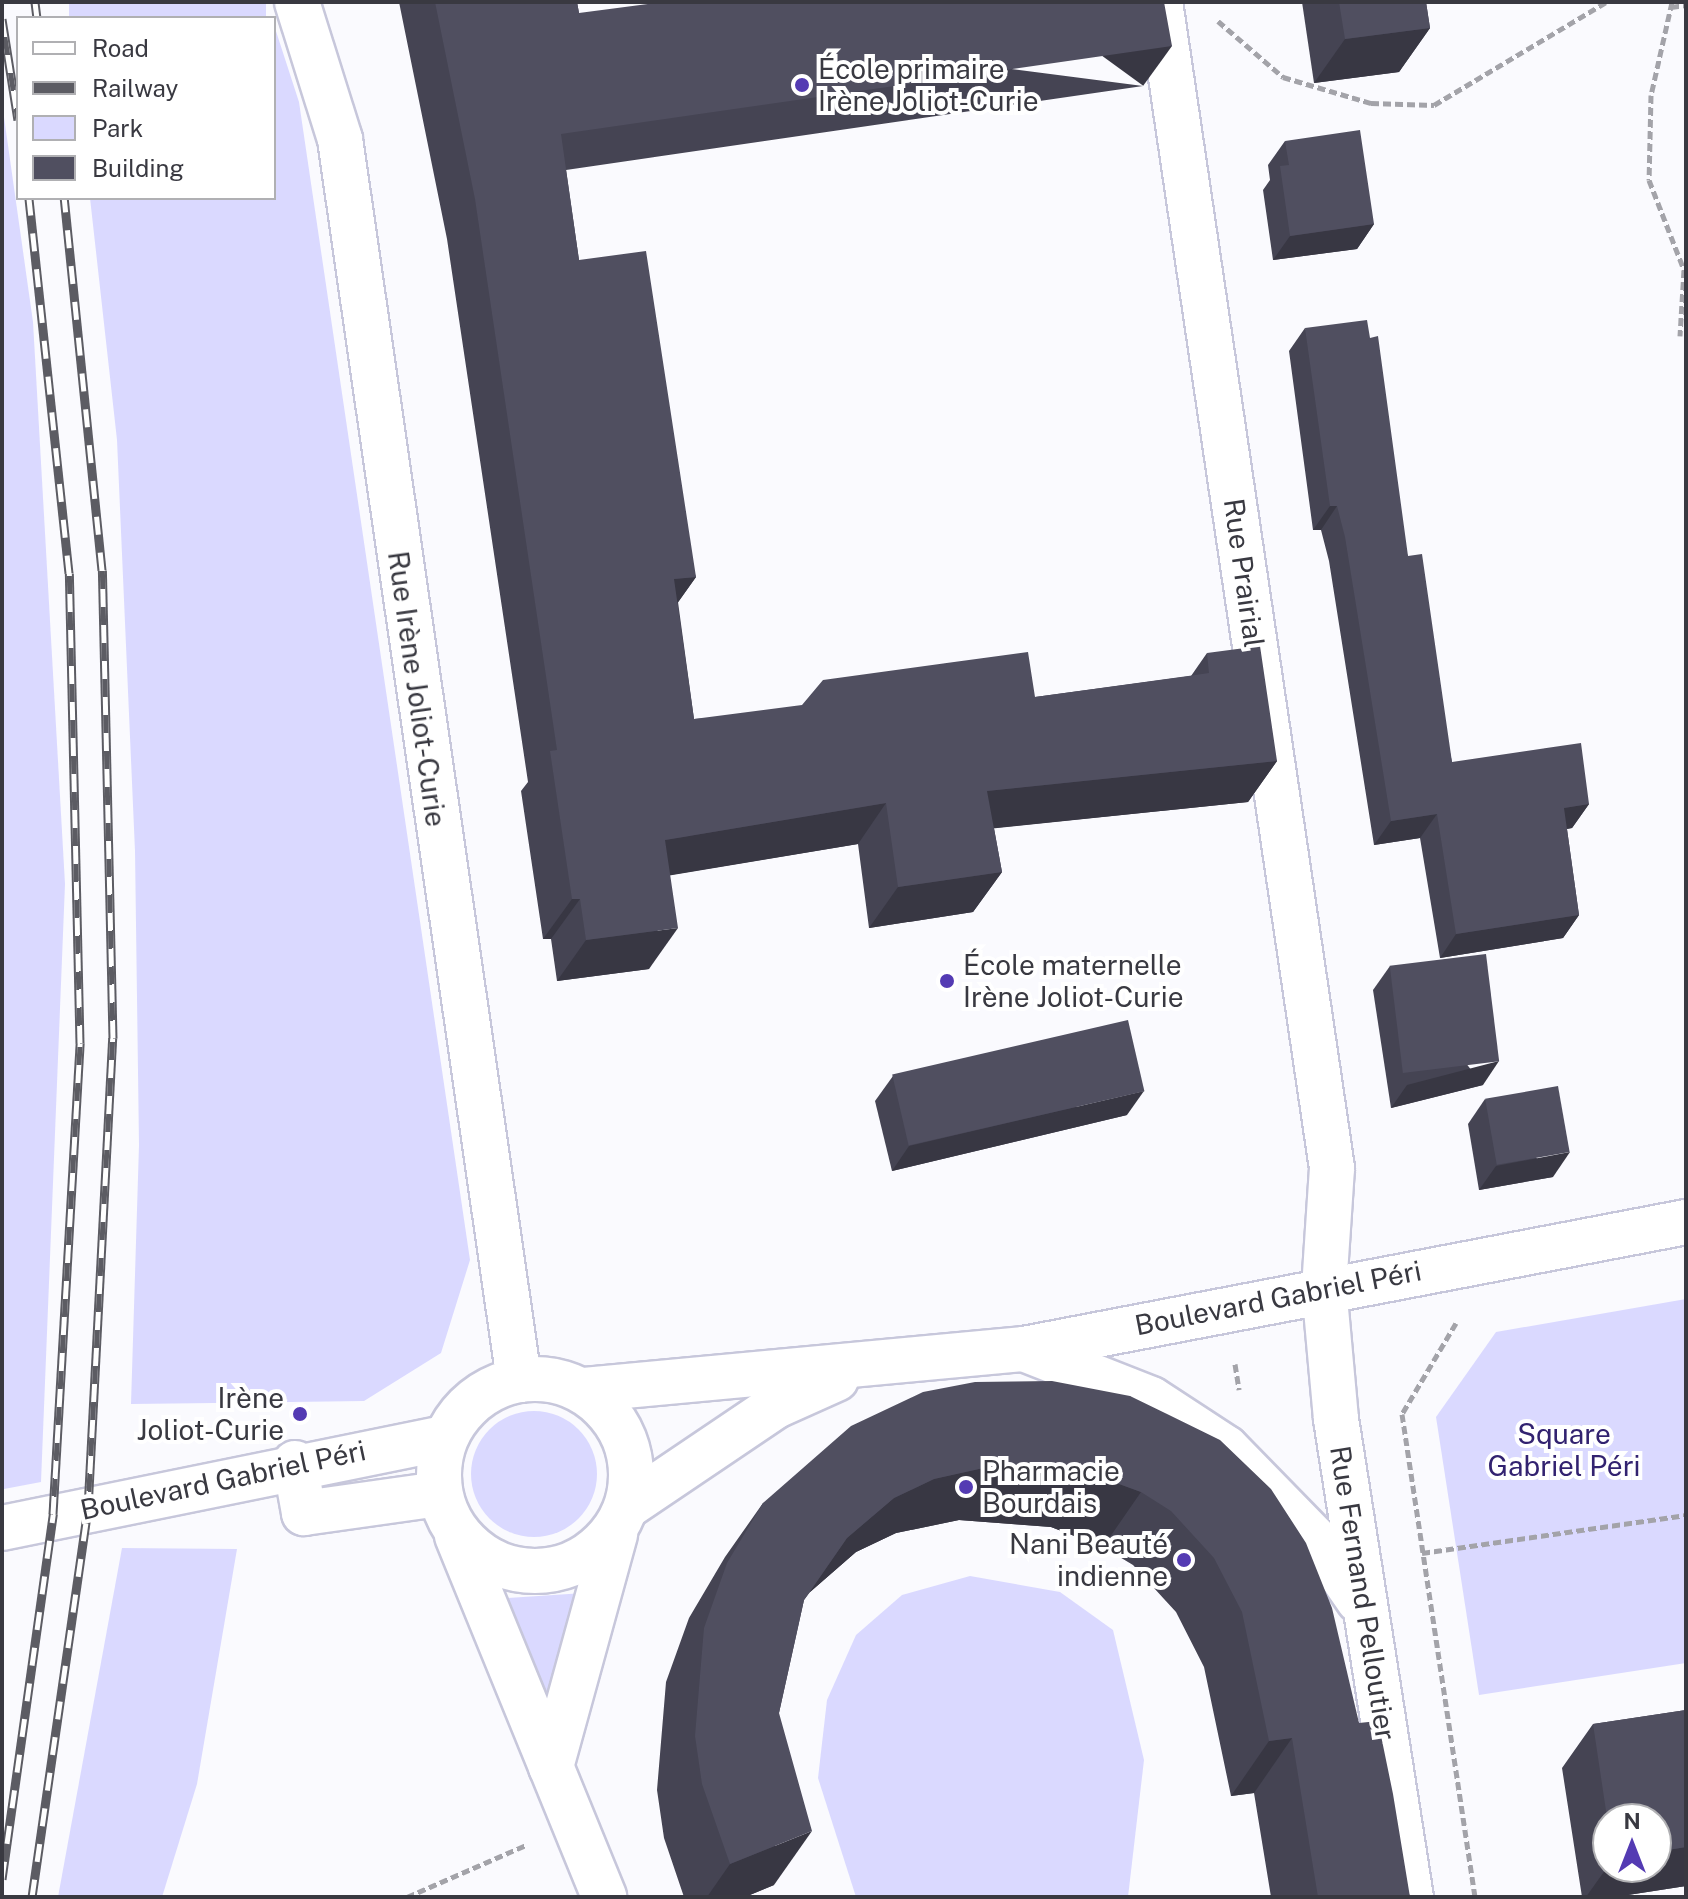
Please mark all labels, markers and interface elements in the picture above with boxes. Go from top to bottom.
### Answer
legend [16,16,276,200]
text: Road [92,34,149,62]
place label: École primaire Irène Joliot-Curie [818,52,1039,118]
text: Railway [92,74,178,102]
marker: École primaire Irène Joliot-Curie [793,76,811,94]
text: Park [92,114,143,142]
text: Building [92,154,184,182]
street label: Rue Prairial [1217,496,1271,650]
street label: Rue Irène Joliot-Curie [381,549,453,829]
place label: École maternelle Irène Joliot-Curie [963,948,1184,1014]
marker: École maternelle Irène Joliot-Curie [938,972,956,990]
street label: Boulevard Gabriel Péri [1132,1254,1424,1342]
place label: Irène Joliot-Curie [137,1381,284,1447]
marker: Irène Joliot-Curie [291,1405,309,1423]
park label: Square Gabriel Péri [1487,1417,1641,1483]
street label: Boulevard Gabriel Péri [77,1433,369,1527]
street label: Rue Fernand Pelloutier [1323,1443,1403,1743]
place label: Pharmacie Bourdais [982,1454,1120,1520]
marker: Pharmacie Bourdais [957,1478,975,1496]
place label: Nani Beauté indienne [1009,1527,1168,1593]
marker: Nani Beauté indienne [1175,1551,1193,1569]
north arrow [1592,1803,1672,1883]
text: N [1623,1808,1641,1834]

